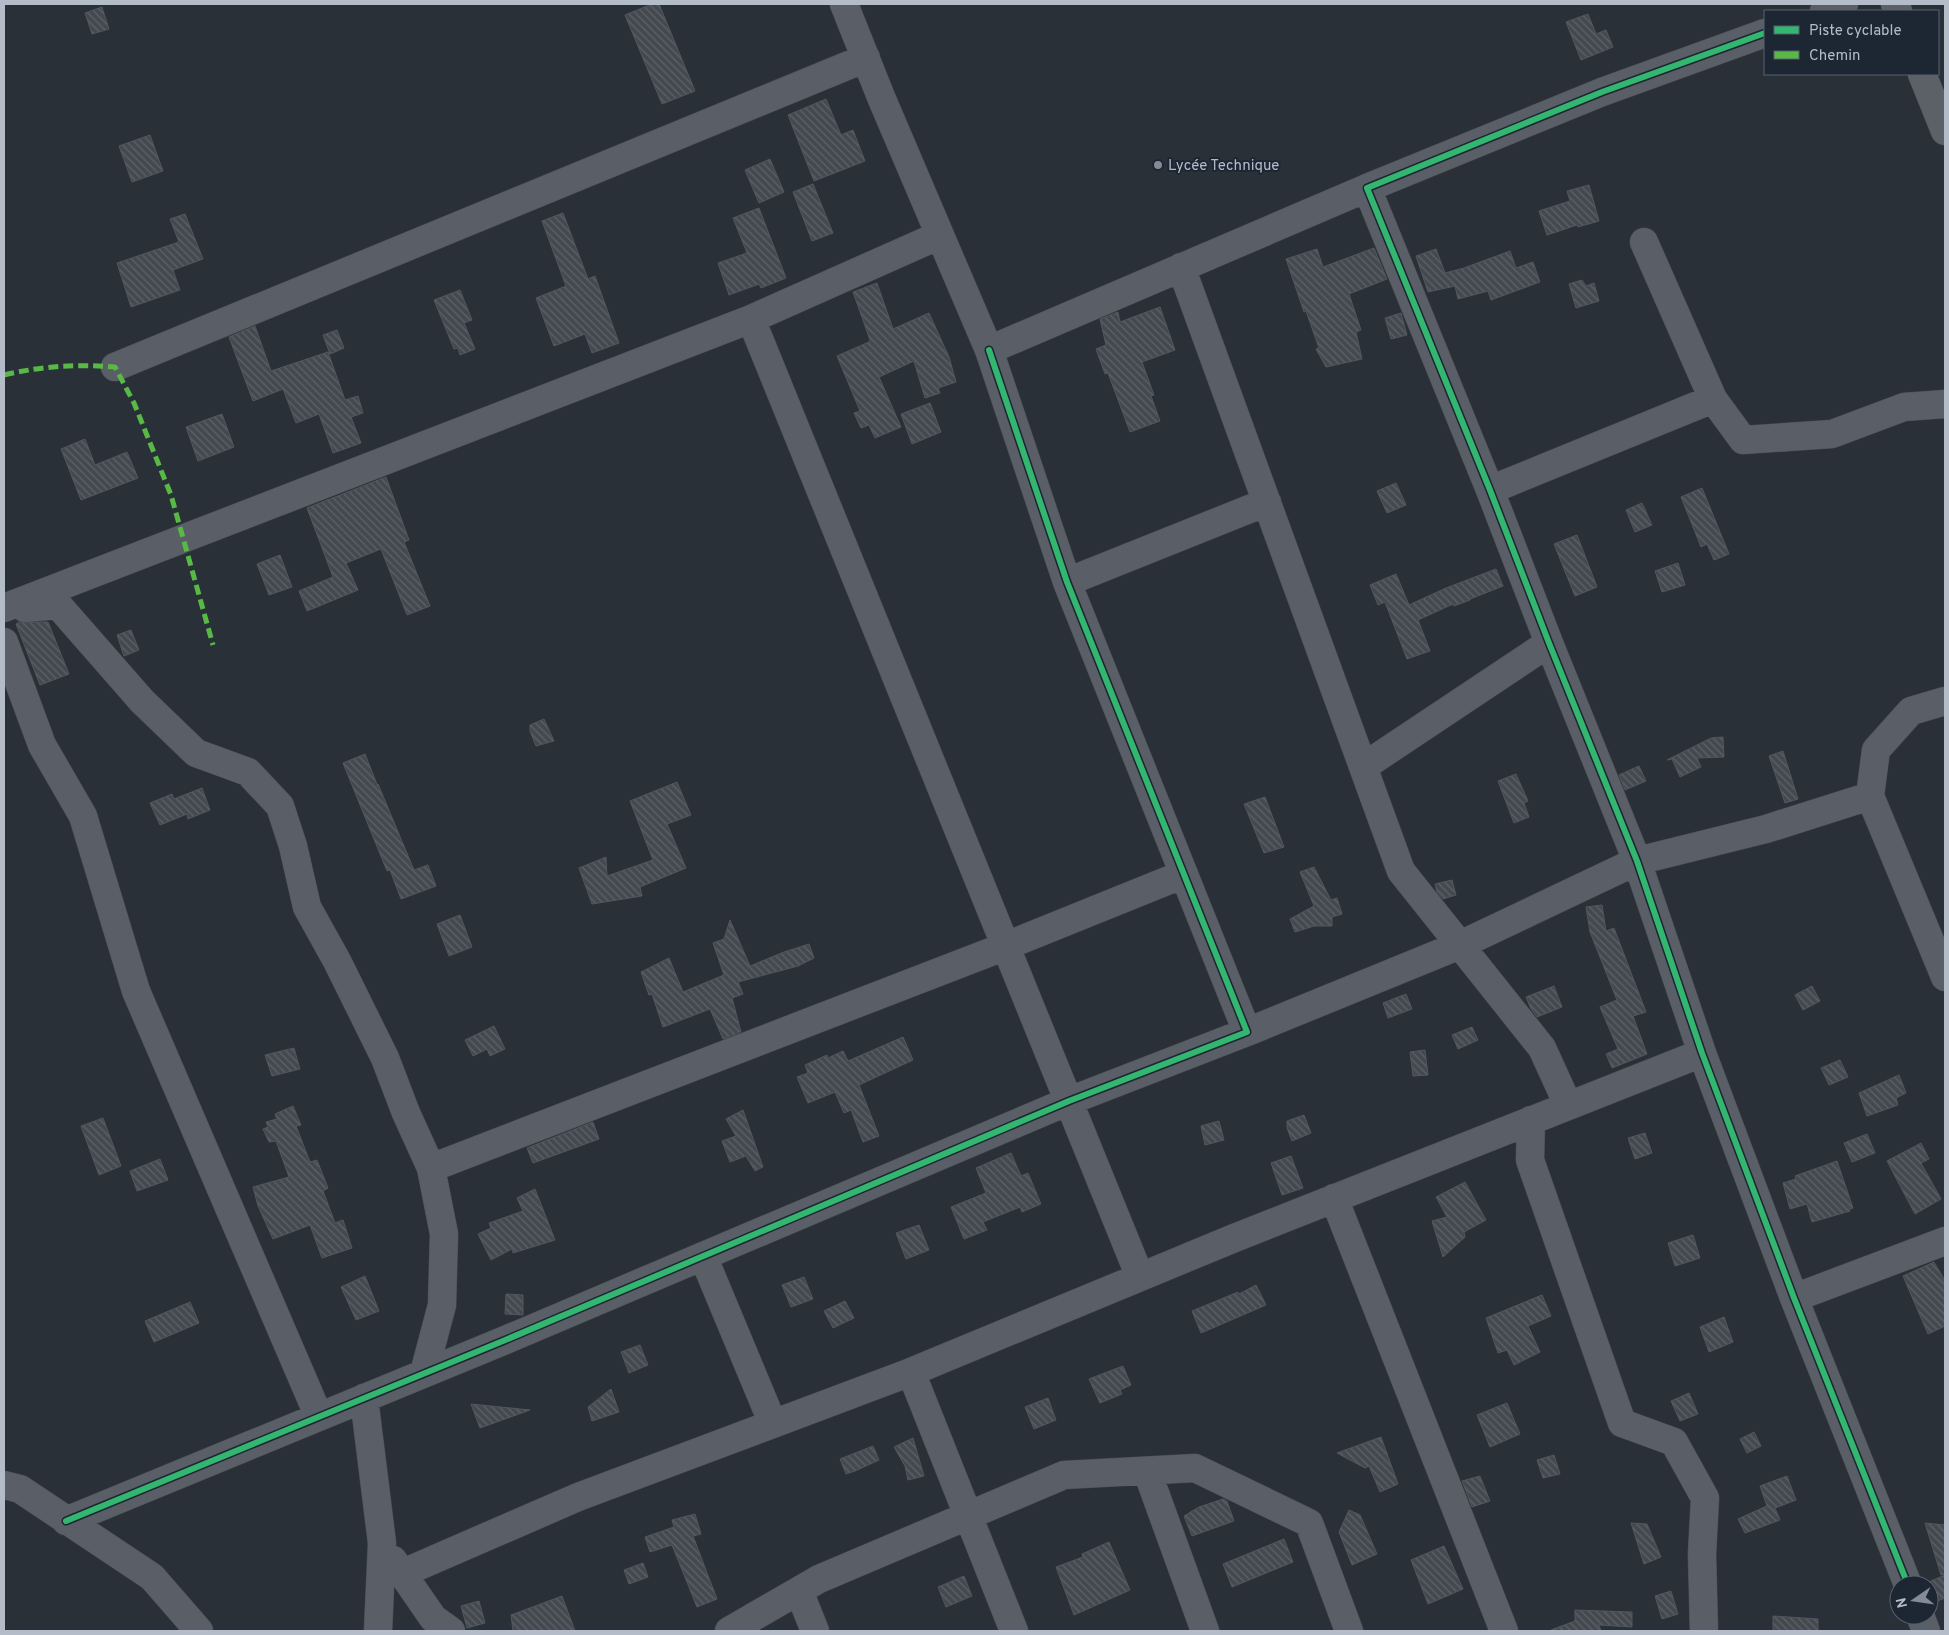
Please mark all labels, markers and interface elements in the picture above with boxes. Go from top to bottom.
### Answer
legend [1764,10,1939,75]
text: Piste cyclable [1809,22,1902,41]
text: Chemin [1809,47,1861,66]
place label: Lycée Technique [1168,157,1279,176]
marker: Lycée Technique [1152,159,1164,171]
north arrow [1889,1575,1939,1625]
text: N [1893,1596,1912,1609]

